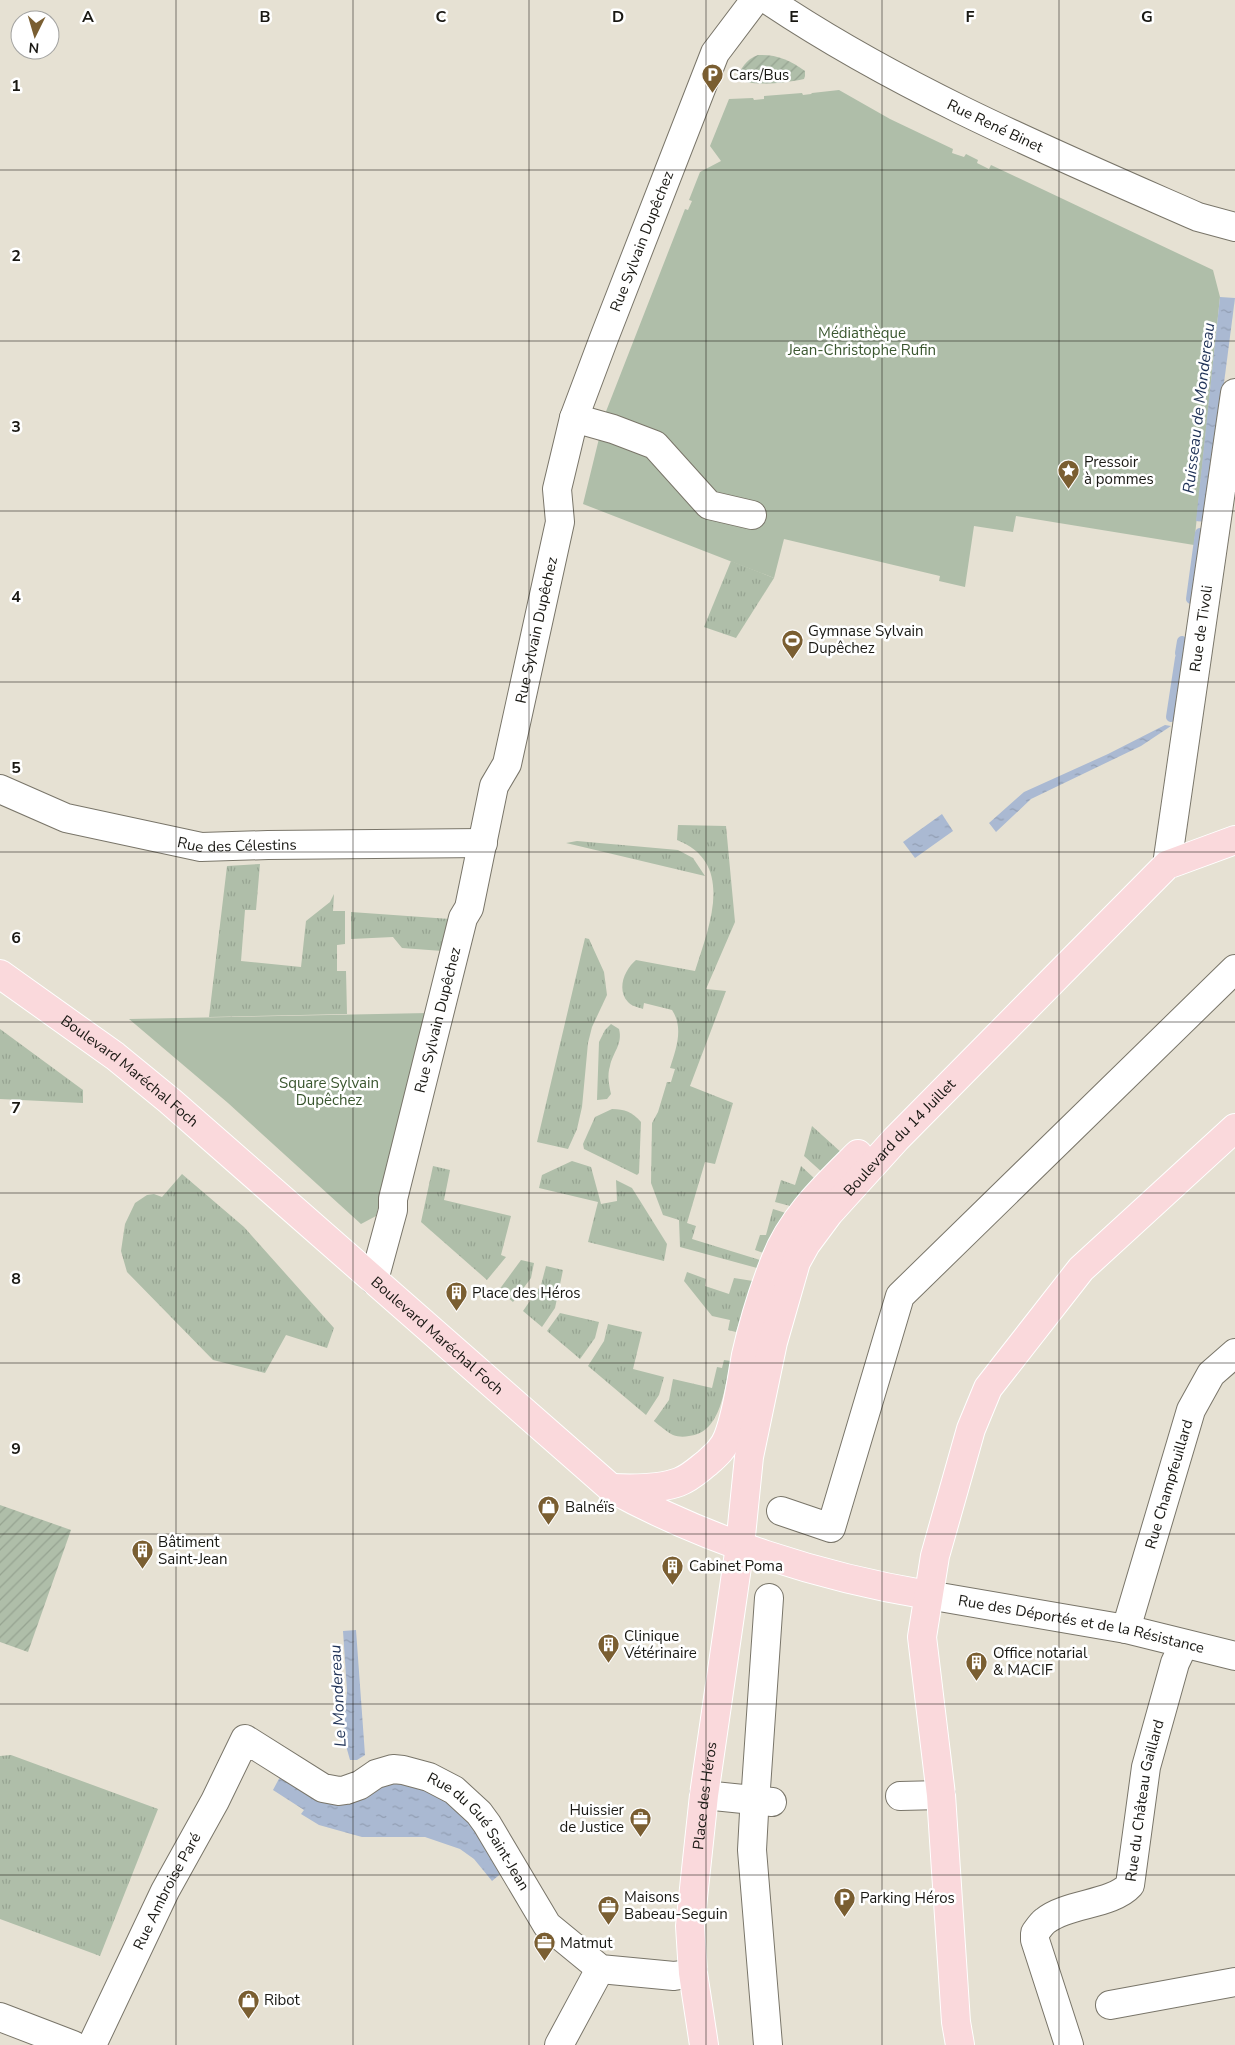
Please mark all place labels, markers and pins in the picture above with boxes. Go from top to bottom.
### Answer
parking icon: Cars/Bus [701,63,725,94]
place label: Cars/Bus [729,65,789,85]
place label: Pressoir à pommes [1084,452,1154,489]
place icon: Pressoir à pommes [1056,459,1080,490]
place label: Gymnase Sylvain Dupêchez [808,621,924,658]
sports icon: Gymnase Sylvain Dupêchez [780,628,804,659]
building icon: Place des Héros [444,1281,468,1312]
place label: Place des Héros [472,1283,581,1303]
shop icon: Balnéïs [537,1495,561,1526]
place label: Balnéïs [565,1497,615,1517]
place label: Bâtiment Saint-Jean [158,1532,228,1569]
building icon: Bâtiment Saint-Jean [130,1539,154,1570]
building icon: Cabinet Poma [661,1554,685,1585]
place label: Cabinet Poma [689,1556,783,1576]
place label: Clinique Vétérinaire [623,1626,697,1663]
building icon: Clinique Vétérinaire [596,1633,620,1664]
place label: Office notarial & MACIF [993,1643,1088,1680]
building icon: Office notarial & MACIF [965,1650,989,1681]
place label: Huissier de Justice [559,1800,625,1837]
office icon: Huissier de Justice [628,1807,652,1838]
parking icon: Parking Héros [832,1886,856,1917]
place label: Maisons Babeau-Seguin [624,1887,728,1924]
place label: Parking Héros [860,1888,955,1908]
office icon: Maisons Babeau-Seguin [596,1894,620,1925]
office icon: Matmut [532,1931,556,1962]
place label: Matmut [560,1933,613,1953]
shop icon: Ribot [236,1988,260,2019]
place label: Ribot [264,1990,301,2010]

